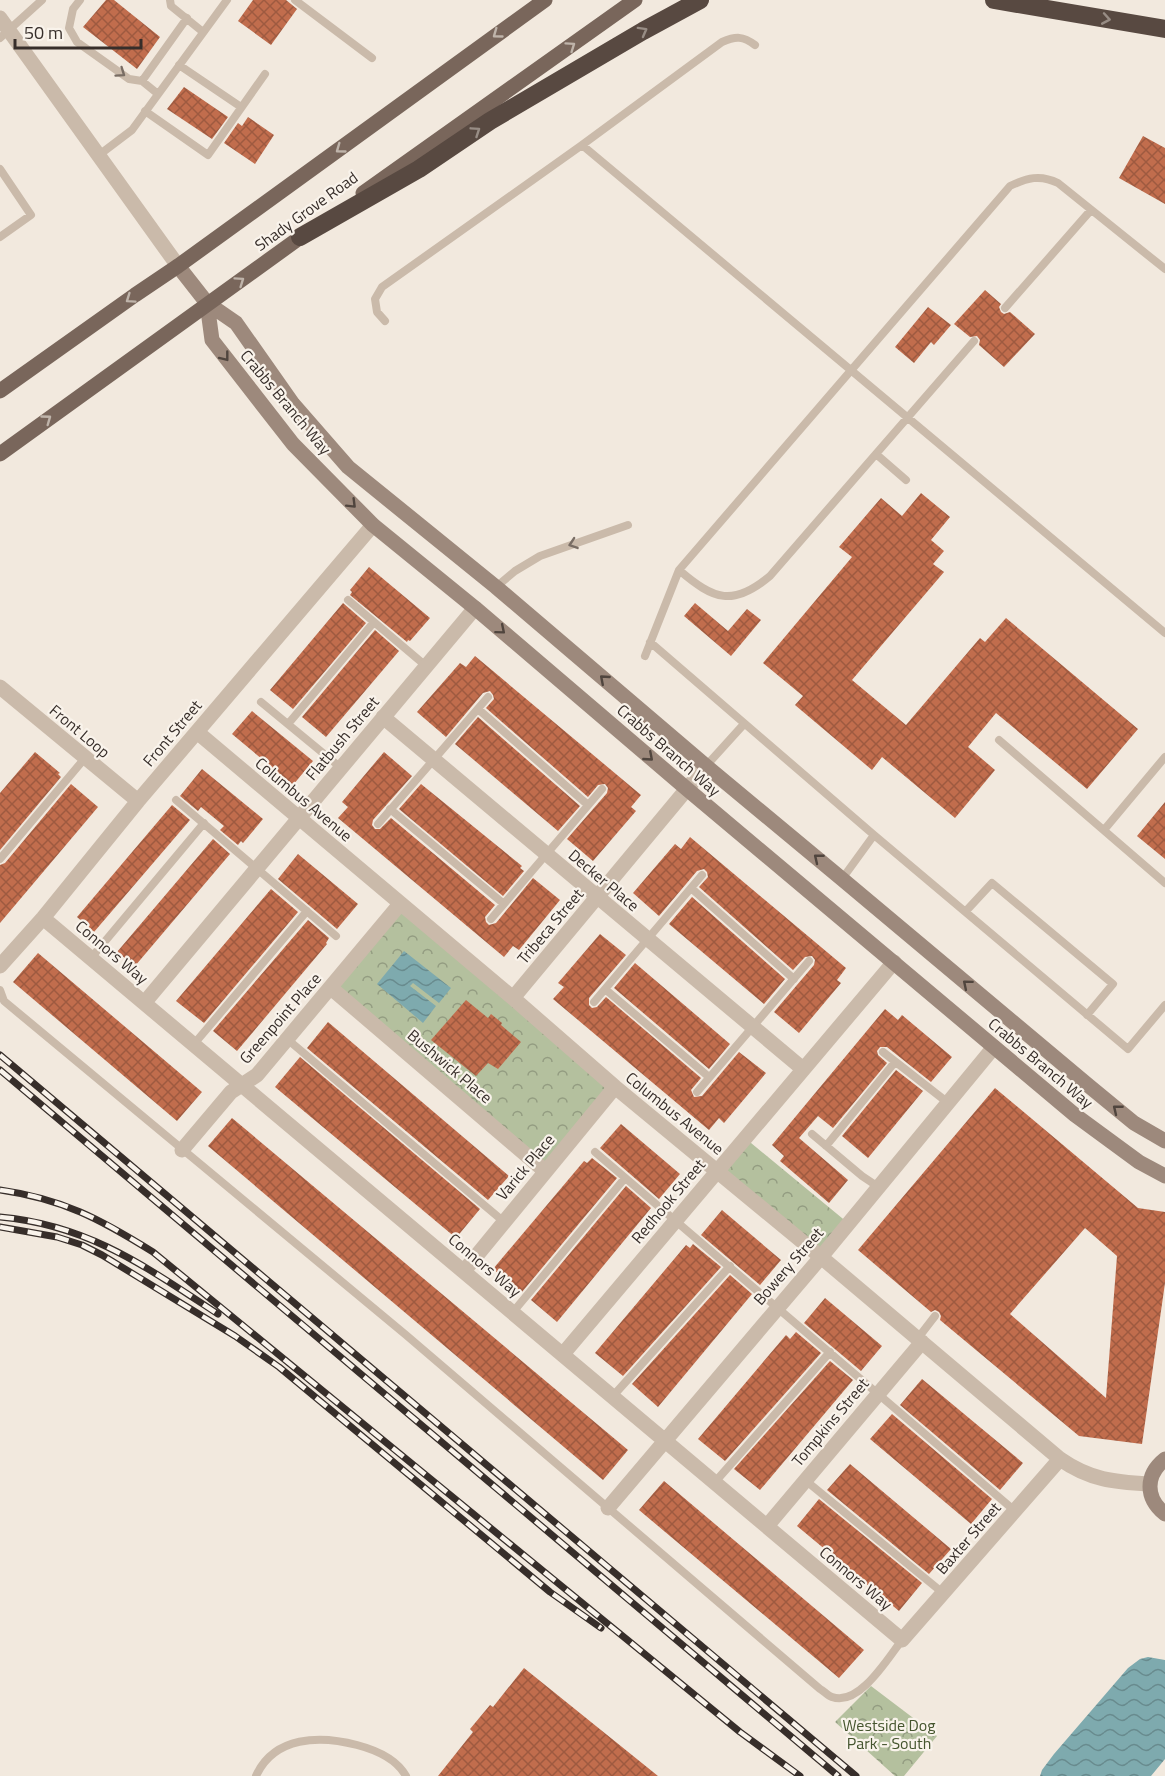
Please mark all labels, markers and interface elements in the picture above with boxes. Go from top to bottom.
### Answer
scale bar [15,12,141,50]
one-way arrow [1101,12,1111,25]
text: 50 m [24,19,63,46]
one-way arrow [493,27,504,38]
one-way arrow [637,27,647,38]
one-way arrow [564,42,575,53]
one-way arrow [114,66,125,77]
one-way arrow [469,127,480,138]
one-way arrow [335,142,346,153]
street label: Shady Grove Road [249,165,363,257]
one-way arrow [233,277,244,288]
one-way arrow [125,292,136,303]
street label: Crabbs Branch Way [235,344,337,460]
one-way arrow [218,350,229,361]
one-way arrow [41,415,52,426]
one-way arrow [345,497,356,508]
one-way arrow [568,537,579,550]
one-way arrow [494,623,505,634]
one-way arrow [600,675,611,686]
street label: Flatbush Street [300,690,385,785]
street label: Front Street [137,694,207,772]
street label: Crabbs Branch Way [612,698,726,802]
street label: Front Loop [45,699,115,763]
one-way arrow [643,750,653,761]
street label: Columbus Avenue [250,751,358,847]
street label: Decker Place [563,843,645,917]
one-way arrow [814,855,825,866]
street label: Tribeca Street [511,883,589,969]
street label: Connors Way [70,914,154,990]
street label: Greenpoint Place [233,967,327,1069]
one-way arrow [963,980,974,991]
street label: Crabbs Branch Way [983,1012,1099,1114]
street label: Bushwick Place [402,1023,498,1109]
street label: Columbus Avenue [621,1066,729,1160]
one-way arrow [1112,1105,1123,1116]
street label: Varick Place [490,1129,560,1205]
street label: Redhook Street [625,1153,711,1249]
street label: Bowery Street [747,1221,829,1310]
street label: Connors Way [443,1227,527,1303]
street label: Tompkins Street [786,1372,875,1472]
street label: Baxter Street [930,1496,1007,1579]
street label: Connors Way [814,1540,898,1616]
park label: Westside Dog Park - South [843,1713,936,1755]

